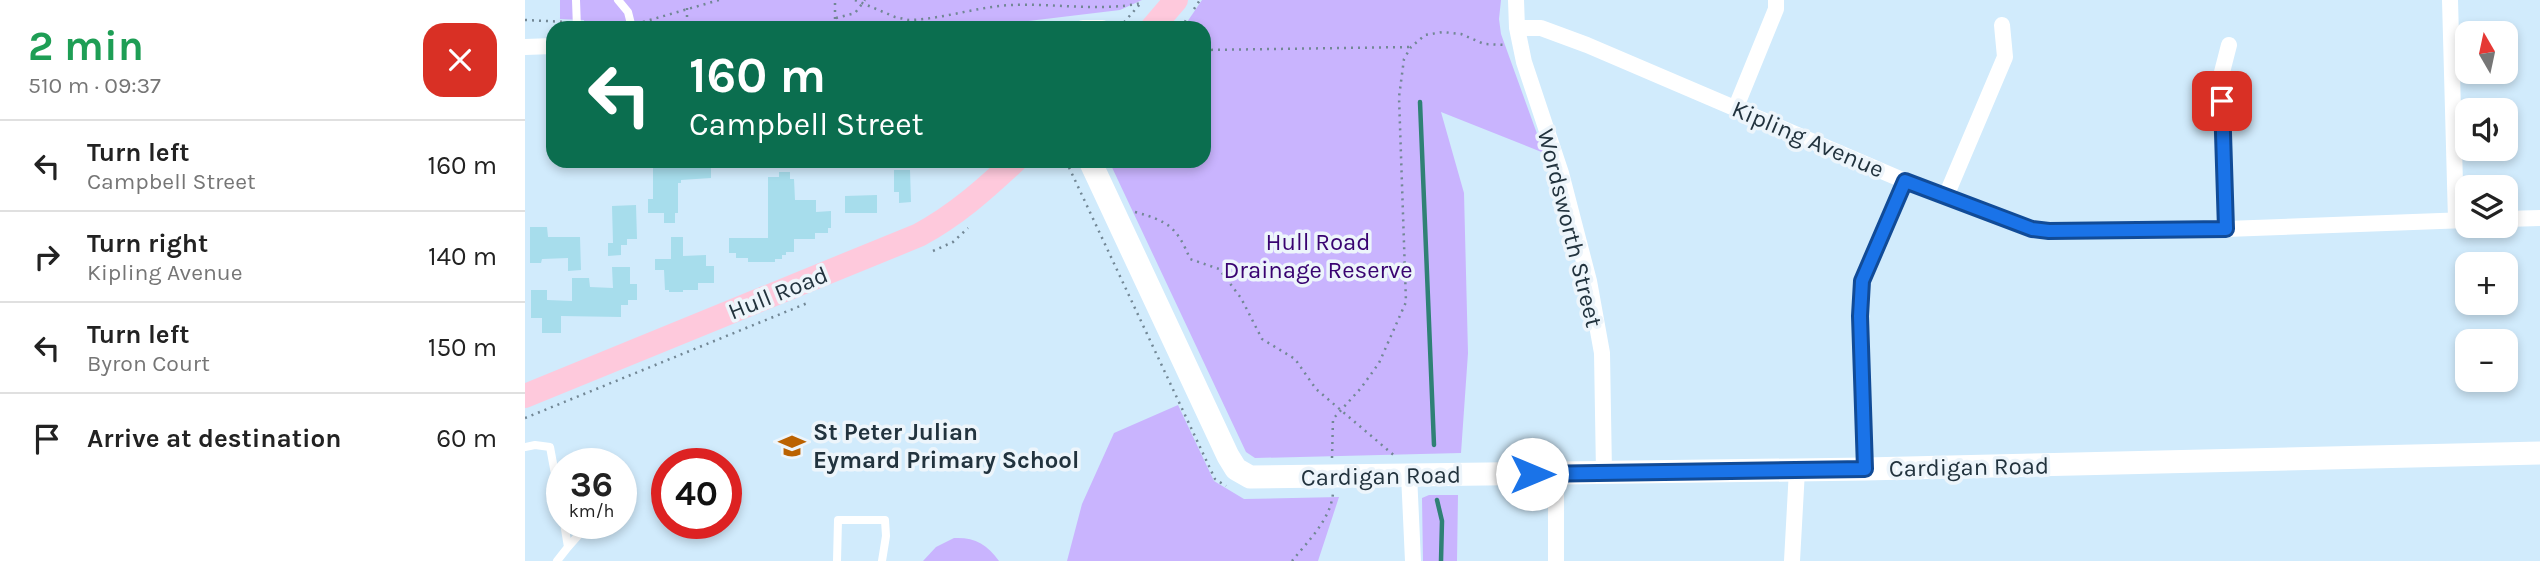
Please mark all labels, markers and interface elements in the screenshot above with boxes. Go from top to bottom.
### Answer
text: 2 min [28,21,144,71]
north arrow [2455,21,2518,84]
map controls [2455,21,2518,392]
button: close [423,23,497,97]
text: 160 m [689,47,826,104]
icon: left [574,49,665,140]
pin [2192,71,2252,131]
text: 510 m · 09:37 [28,72,161,99]
icon: arrive [2203,82,2241,120]
street label: Kipling Avenue [1728,94,1888,184]
button: sound [2455,98,2518,161]
text: Campbell Street [689,106,924,143]
street label: Wordsworth Street [1532,126,1608,330]
text: Turn left [87,137,189,168]
icon: left [28,147,66,185]
text: 160 m [428,150,497,181]
text: Campbell Street [87,168,256,195]
button: layers [2455,175,2518,238]
text: Turn right [87,228,208,259]
park label: Hull Road Drainage Reserve [1223,228,1413,284]
icon: right [28,238,66,276]
text: 140 m [428,241,497,272]
button: + [2455,252,2518,315]
text: Kipling Avenue [87,259,243,286]
street label: Hull Road [724,260,832,326]
text: Turn left [87,319,189,350]
icon: left [28,329,66,367]
button: − [2455,329,2518,392]
text: 150 m [428,332,497,363]
text: Byron Court [87,350,210,377]
place label: St Peter Julian Eymard Primary School [813,418,1079,474]
icon: arrive [28,420,66,458]
text: Arrive at destination [87,423,341,454]
text: 60 m [436,423,497,454]
school or university icon: St Peter Julian Eymard Primary School [777,431,807,461]
position arrow [1495,437,1569,511]
speed limit sign: 40 [651,448,742,539]
street label: Cardigan Road [1889,452,2049,482]
street label: Cardigan Road [1301,461,1461,491]
text: 36 [570,464,613,505]
text: km/h [569,500,614,522]

